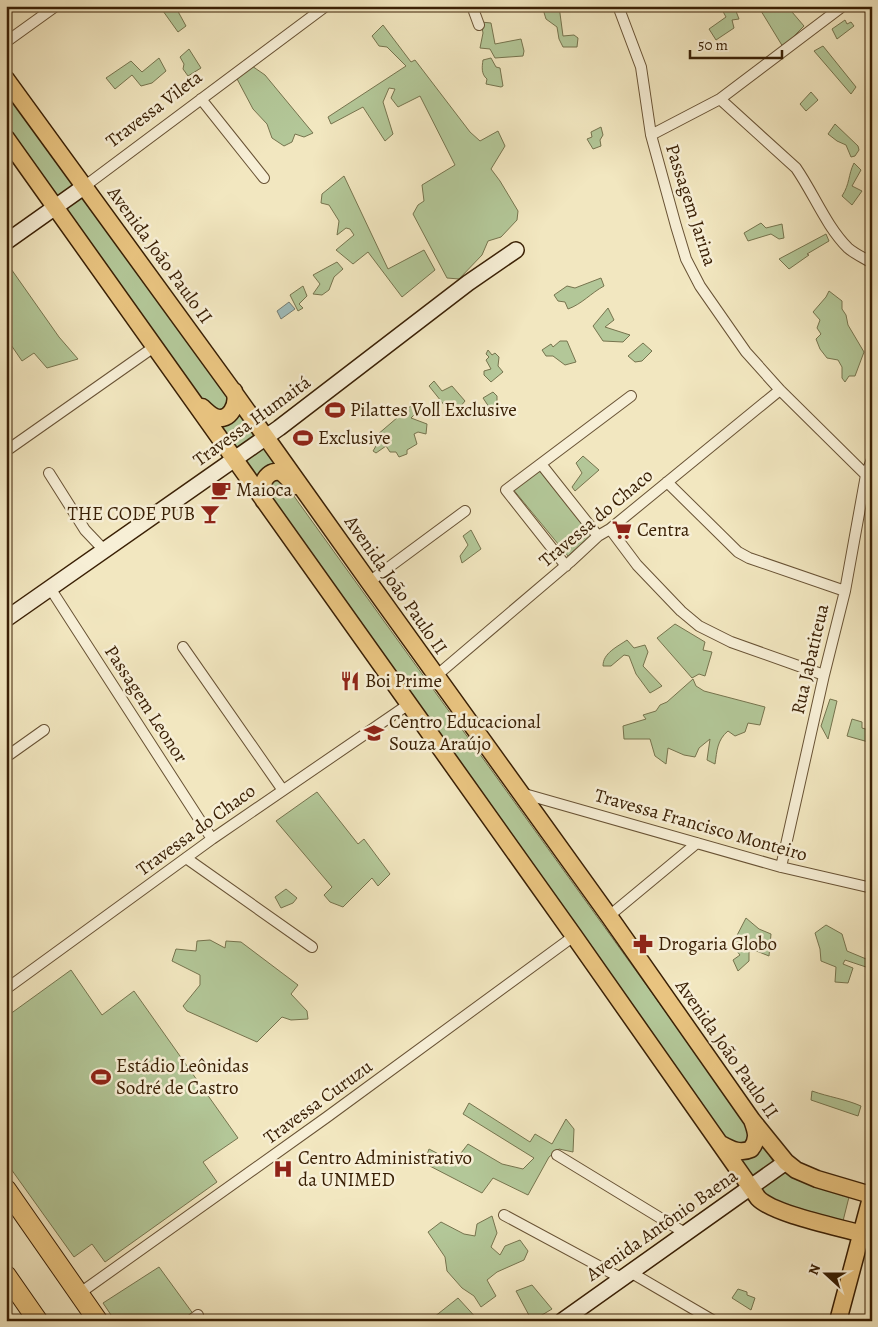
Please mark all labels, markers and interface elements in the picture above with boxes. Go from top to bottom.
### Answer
scale bar [690,28,783,60]
text: 50 m [698,35,728,55]
street label: Travessa Vileta [100,64,208,154]
street label: Passagem Jarina [659,141,723,270]
street label: Avenida João Paulo II [101,180,219,329]
street label: Travessa Humaitá [188,369,316,473]
place label: Pilattes Voll Exclusive [350,397,517,423]
sports icon: Pilattes Voll Exclusive [324,399,346,421]
place label: Exclusive [318,425,391,451]
sports icon: Exclusive [292,427,314,449]
street label: Travessa do Chaco [533,463,659,573]
place label: Maioca [236,477,292,503]
cafe icon: Maioca [210,479,232,501]
place label: THE CODE PUB [67,501,195,527]
bar icon: THE CODE PUB [199,503,221,525]
street label: Avenida João Paulo II [338,510,454,660]
place label: Centra [637,517,690,543]
supermarket icon: Centra [611,519,633,541]
street label: Rua Jabatiteua [785,601,835,717]
street label: Passagem Leonor [98,640,194,768]
place label: Boi Prime [365,668,442,694]
restaurant icon: Boi Prime [339,670,361,692]
place label: Centro Educacional Souza Araújo [389,709,541,757]
school or university icon: Centro Educacional Souza Araújo [363,722,385,744]
street label: Travessa do Chaco [131,778,261,882]
street label: Travessa Francisco Monteiro [592,782,810,868]
place label: Drogaria Globo [658,931,777,957]
pharmacy icon: Drogaria Globo [632,933,654,955]
street label: Avenida João Paulo II [669,974,785,1124]
place label: Estádio Leônidas Sodré de Castro [116,1053,249,1101]
street label: Travessa Curuzu [258,1053,378,1150]
sports icon: Estádio Leônidas Sodré de Castro [90,1066,112,1088]
place label: Centro Administrativo da UNIMED [298,1145,472,1193]
hospital icon: Centro Administrativo da UNIMED [272,1158,294,1180]
street label: Avenida Antônio Baena [580,1163,743,1288]
north arrow [800,1250,850,1300]
text: N [804,1261,825,1278]

